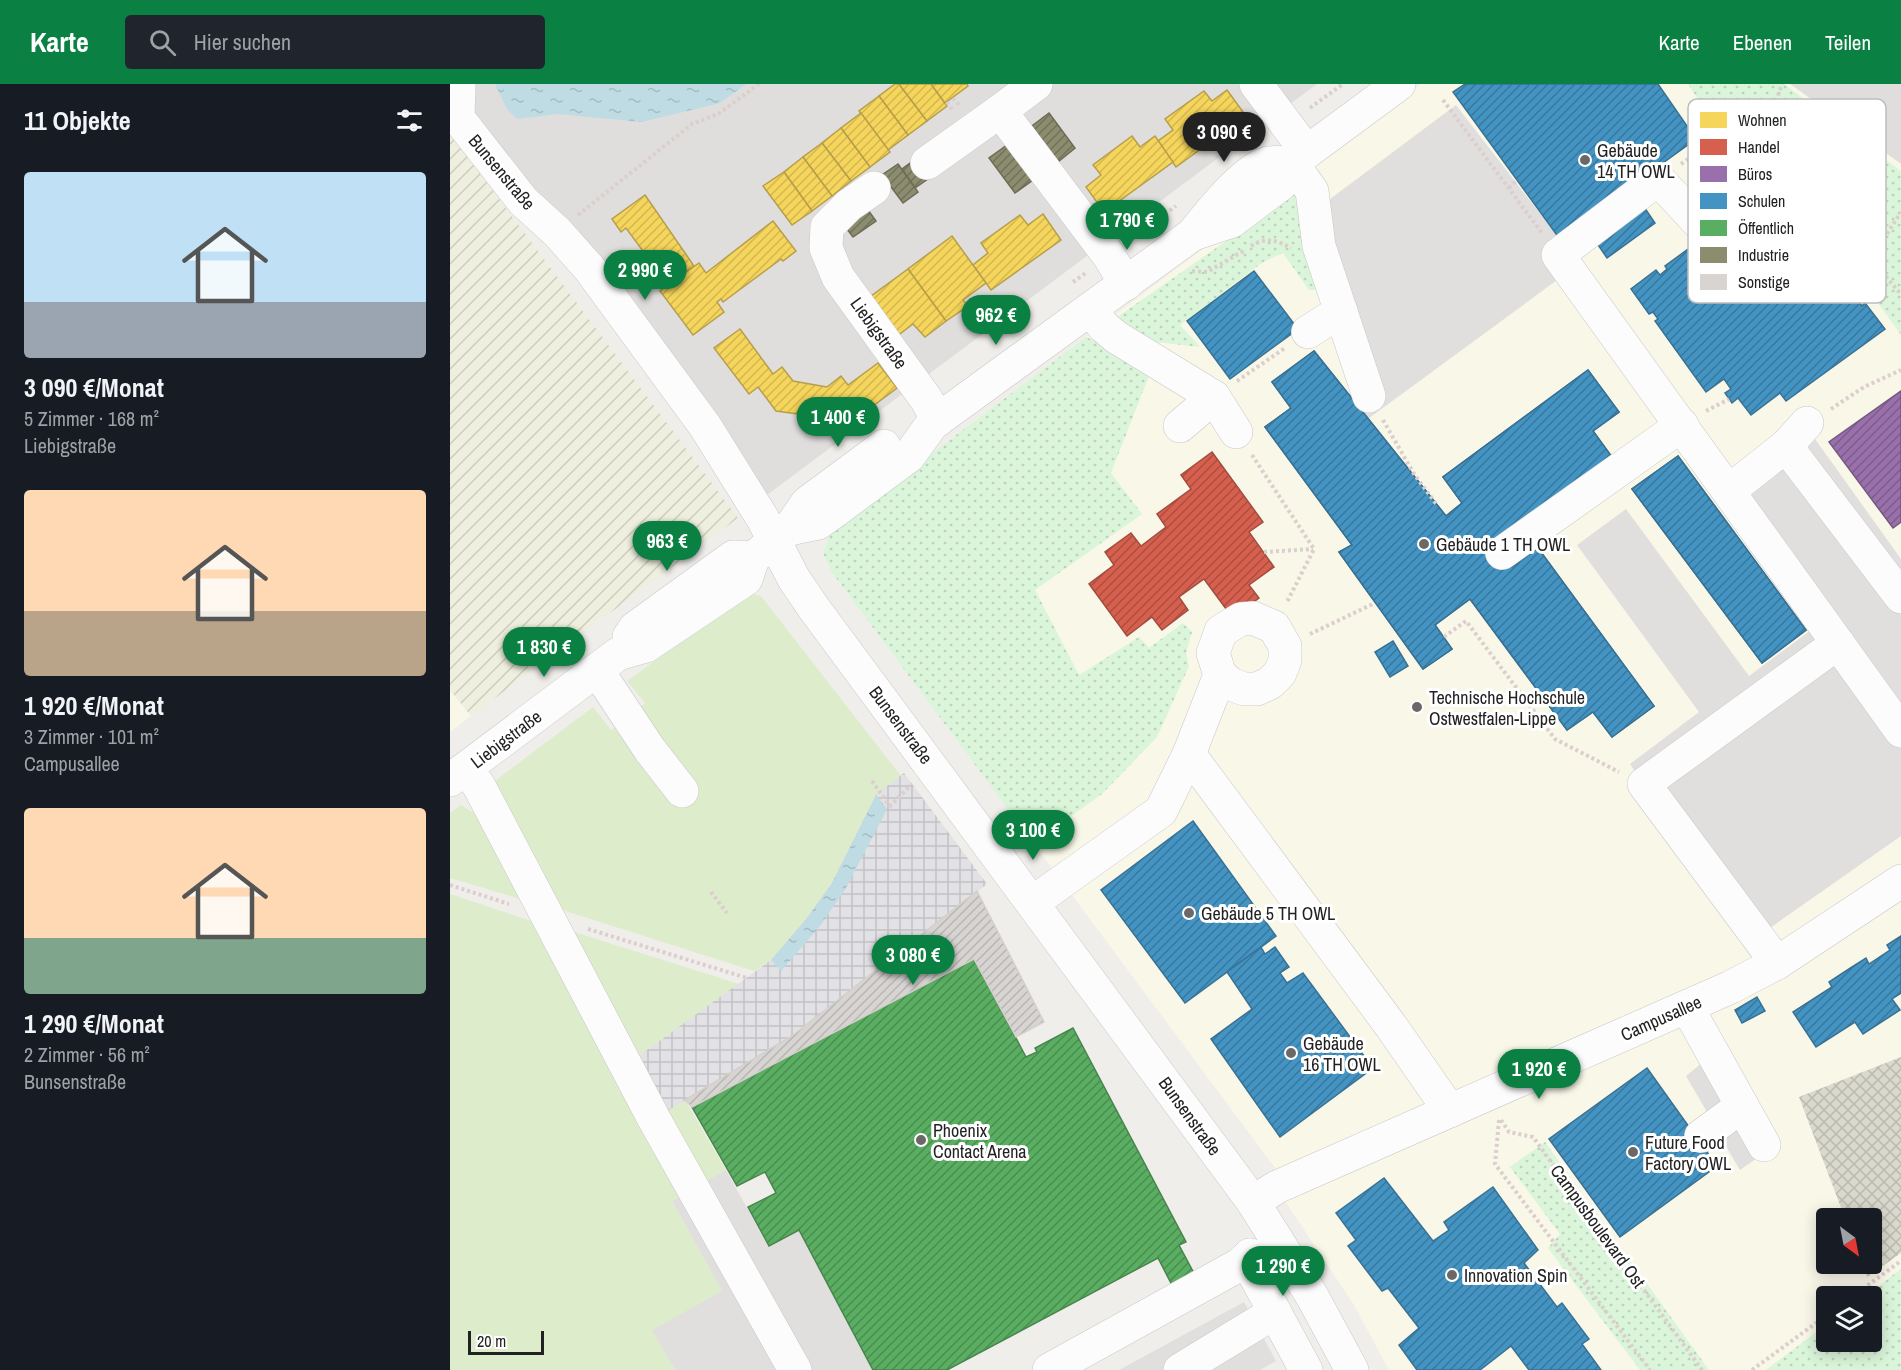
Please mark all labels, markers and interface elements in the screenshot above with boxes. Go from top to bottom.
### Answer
search box [125,15,545,69]
text: Karte [30,23,89,61]
icon: search [146,26,179,59]
text: Hier suchen [194,27,291,57]
text: Karte [1659,28,1700,57]
text: Ebenen [1733,28,1792,57]
text: Teilen [1825,28,1871,57]
legend [1688,99,1886,303]
text: 11 Objekte [24,103,131,138]
icon: filters [393,104,426,137]
text: Wohnen [1738,109,1787,131]
pin: 3 090 € [1169,112,1279,163]
text: 3 090 € [1197,118,1251,145]
street label: Bunsenstraße [463,129,541,215]
text: Handel [1738,136,1780,158]
place label: Gebäude 14 TH OWL [1597,138,1675,184]
marker: Gebäude 14 TH OWL [1578,153,1592,167]
text: Büros [1738,163,1772,185]
text: Schulen [1738,190,1785,212]
pin: 1 790 € [1072,200,1182,251]
text: 1 790 € [1100,206,1154,233]
icon: home [171,211,279,319]
text: Öffentlich [1738,217,1794,239]
text: Industrie [1738,244,1789,266]
pin: 2 990 € [590,250,700,301]
text: 2 990 € [618,256,672,283]
text: Sonstige [1738,271,1790,293]
street label: Liebigstraße [845,292,913,374]
pin: 962 € [954,295,1038,346]
text: 962 € [975,301,1017,328]
text: 3 090 €/Monat [24,370,164,405]
pin: 1 400 € [783,397,893,448]
text: 1 400 € [811,403,865,430]
text: 5 Zimmer · 168 m² [24,405,159,432]
text: Liebigstraße [24,432,116,459]
pin: 963 € [625,521,709,572]
text: 963 € [646,527,688,554]
icon: home [171,529,279,637]
place label: Gebäude 1 TH OWL [1436,532,1570,557]
marker: Gebäude 1 TH OWL [1417,537,1431,551]
pin: 1 830 € [489,627,599,678]
text: 1 830 € [517,633,571,660]
street label: Bunsenstraße [863,681,939,769]
place label: Technische Hochschule Ostwestfalen-Lippe [1429,685,1585,731]
text: 1 920 €/Monat [24,688,164,723]
marker: Technische Hochschule Ostwestfalen-Lippe [1410,700,1424,714]
street label: Liebigstraße [465,704,547,774]
text: 3 Zimmer · 101 m² [24,723,159,750]
text: Campusallee [24,750,120,777]
pin: 3 100 € [978,810,1088,861]
text: 3 100 € [1006,816,1060,843]
icon: home [171,847,279,955]
place label: Gebäude 5 TH OWL [1201,901,1335,926]
marker: Gebäude 5 TH OWL [1182,906,1196,920]
pin: 3 080 € [858,935,968,986]
text: 3 080 € [886,941,940,968]
street label: Campusallee [1617,989,1705,1047]
text: 1 290 €/Monat [24,1006,164,1041]
place label: Gebäude 16 TH OWL [1303,1031,1381,1077]
text: 2 Zimmer · 56 m² [24,1041,150,1068]
marker: Gebäude 16 TH OWL [1284,1046,1298,1060]
pin: 1 920 € [1484,1049,1594,1100]
text: 1 920 € [1512,1055,1566,1082]
text: Bunsenstraße [24,1068,126,1095]
street label: Bunsenstraße [1153,1071,1227,1161]
place label: Phoenix Contact Arena [933,1118,1027,1164]
place label: Future Food Factory OWL [1645,1130,1731,1176]
marker: Phoenix Contact Arena [914,1133,928,1147]
marker: Future Food Factory OWL [1626,1145,1640,1159]
street label: Campusboulevard Ost [1545,1159,1651,1293]
north arrow [1816,1208,1882,1274]
map controls [1816,1208,1882,1352]
pin: 1 290 € [1228,1246,1338,1297]
text: 1 290 € [1256,1252,1310,1279]
place label: Innovation Spin [1464,1263,1567,1288]
marker: Innovation Spin [1445,1268,1459,1282]
button: layers [1816,1286,1882,1352]
scale bar [468,1328,544,1356]
text: 20 m [477,1330,506,1352]

